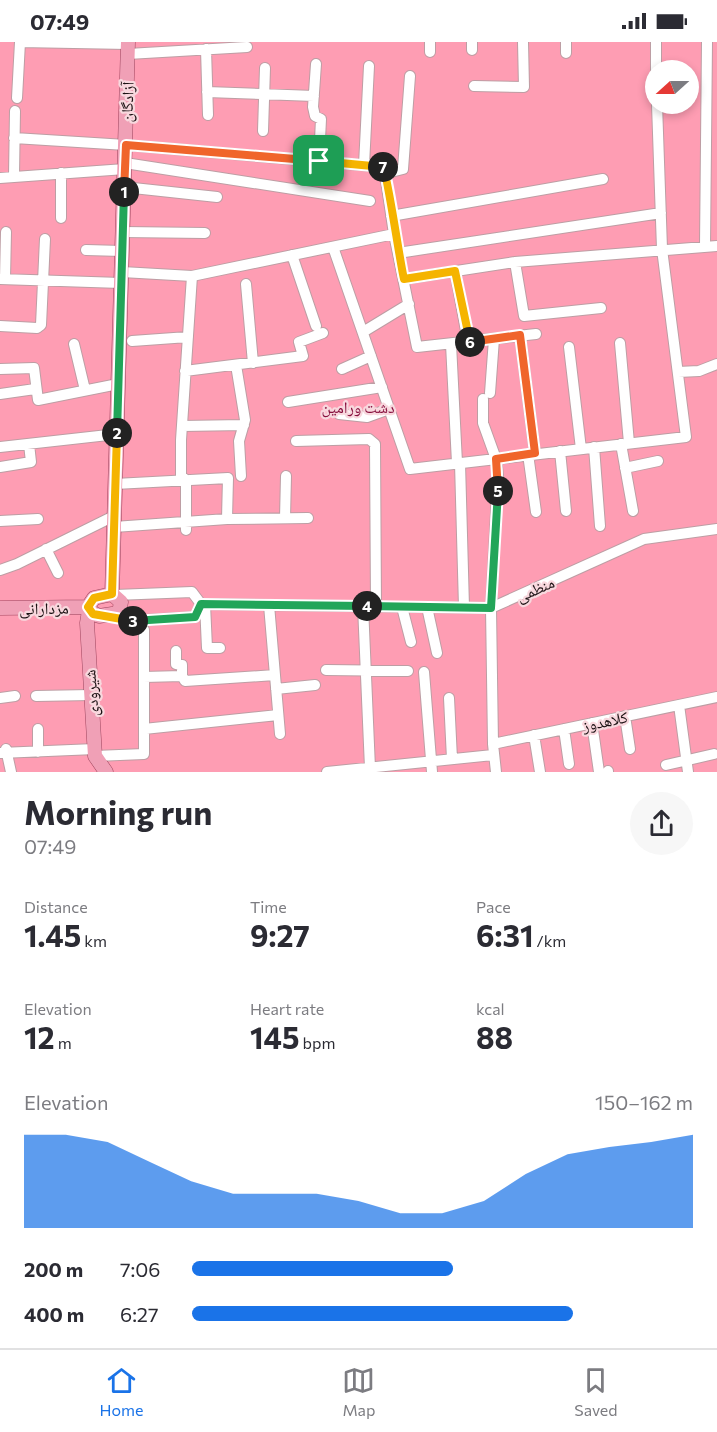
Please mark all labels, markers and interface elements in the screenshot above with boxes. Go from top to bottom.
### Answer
text: 07:49 [30,8,89,35]
north arrow [645,60,699,114]
map controls [645,60,699,114]
street label: آزادگان [116,80,139,123]
pin [293,135,344,186]
icon: arrive [302,144,335,177]
pin: 7 [368,152,398,182]
text: 7 [379,157,387,176]
pin: 1 [109,177,139,207]
text: 1 [120,182,128,201]
pin: 6 [455,327,485,357]
text: 6 [465,332,475,351]
park label: دشت ورامین [321,397,395,418]
pin: 2 [102,418,132,448]
text: 2 [112,423,122,442]
pin: 5 [483,476,513,506]
text: 5 [493,481,503,500]
street label: منظمی [513,572,558,607]
pin: 4 [352,591,382,621]
text: 4 [362,596,372,615]
street label: مزدارانی [19,598,69,619]
pin: 3 [118,606,148,636]
text: 3 [128,611,138,630]
street label: شیرودی [79,669,104,717]
street label: کلاهدوز [580,706,630,736]
text: Morning run [24,791,212,832]
button: share [630,792,693,855]
text: 07:49 [24,834,76,858]
text: Distance [24,897,88,916]
text: Time [250,897,287,916]
text: Pace [476,897,511,916]
text: 1.45 [24,916,81,953]
text: 9:27 [250,916,310,953]
text: 6:31 [476,916,534,953]
text: km [81,931,107,950]
text: /km [534,931,566,950]
text: Elevation [24,999,92,1018]
text: Heart rate [250,999,324,1018]
text: kcal [476,999,505,1018]
text: 12 [24,1018,55,1055]
text: 145 [250,1018,299,1055]
text: 88 [476,1018,513,1055]
text: m [55,1033,72,1052]
text: bpm [299,1033,335,1052]
text: Elevation [24,1090,109,1114]
text: 150–162 m [595,1090,693,1114]
text: 200 m [24,1257,83,1281]
text: 7:06 [120,1257,160,1281]
text: 400 m [24,1302,84,1326]
text: 6:27 [120,1302,158,1326]
tab: Home [99,1364,143,1419]
tab: Map [342,1364,375,1419]
tab: Saved [574,1364,618,1419]

